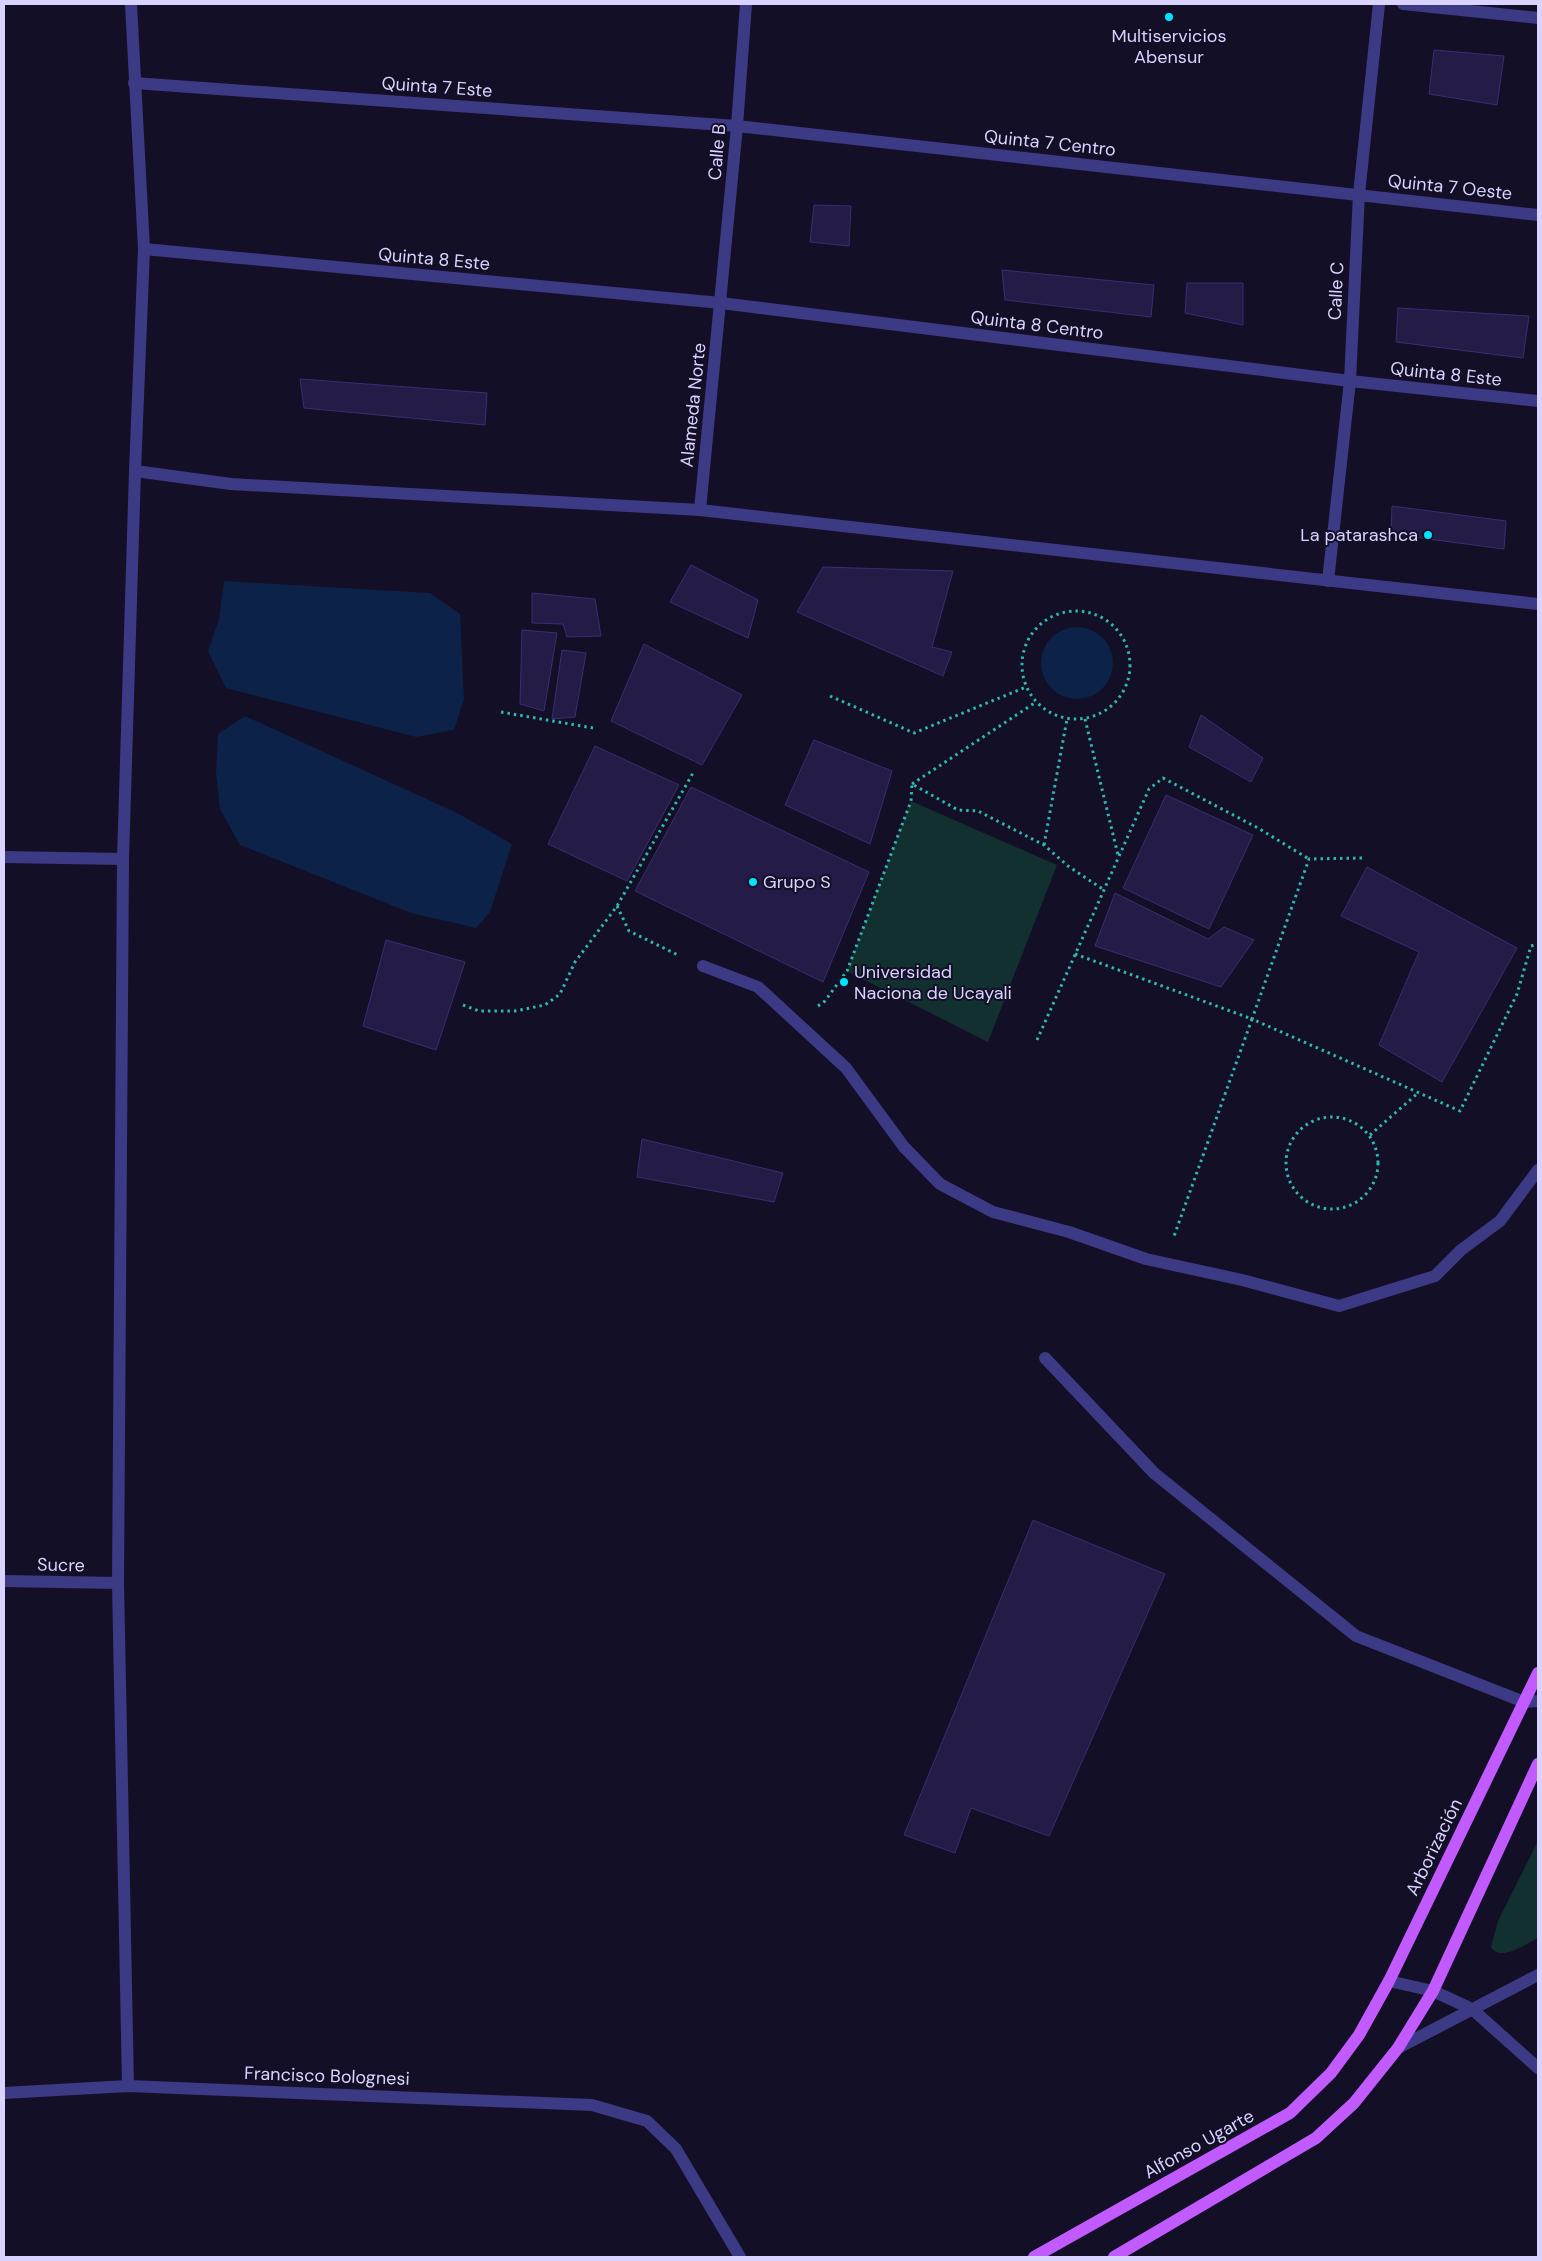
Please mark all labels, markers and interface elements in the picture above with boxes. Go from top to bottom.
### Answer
marker: Multiservicios Abensur [1163,11,1175,23]
place label: Multiservicios Abensur [1112,24,1226,69]
street label: Quinta 7 Este [381,71,493,103]
street label: Calle B [703,123,731,181]
street label: Quinta 7 Centro [983,124,1117,162]
street label: Quinta 7 Oeste [1387,169,1513,205]
street label: Quinta 8 Este [377,242,491,276]
street label: Calle C [1322,261,1350,321]
street label: Quinta 8 Centro [969,305,1105,345]
street label: Alameda Norte [675,342,711,468]
street label: Quinta 8 Este [1389,356,1503,392]
place label: La patarashca [1300,523,1418,547]
marker: La patarashca [1422,529,1434,541]
place label: Grupo S [763,870,831,894]
marker: Grupo S [747,876,759,888]
place label: Universidad Naciona de Ucayali [854,960,1012,1005]
marker: Universidad Naciona de Ucayali [838,976,850,988]
street label: Sucre [37,1553,85,1577]
street label: Arborización [1400,1794,1468,1900]
street label: Francisco Bolognesi [244,2061,410,2091]
street label: Alfonso Ugarte [1140,2104,1258,2184]

